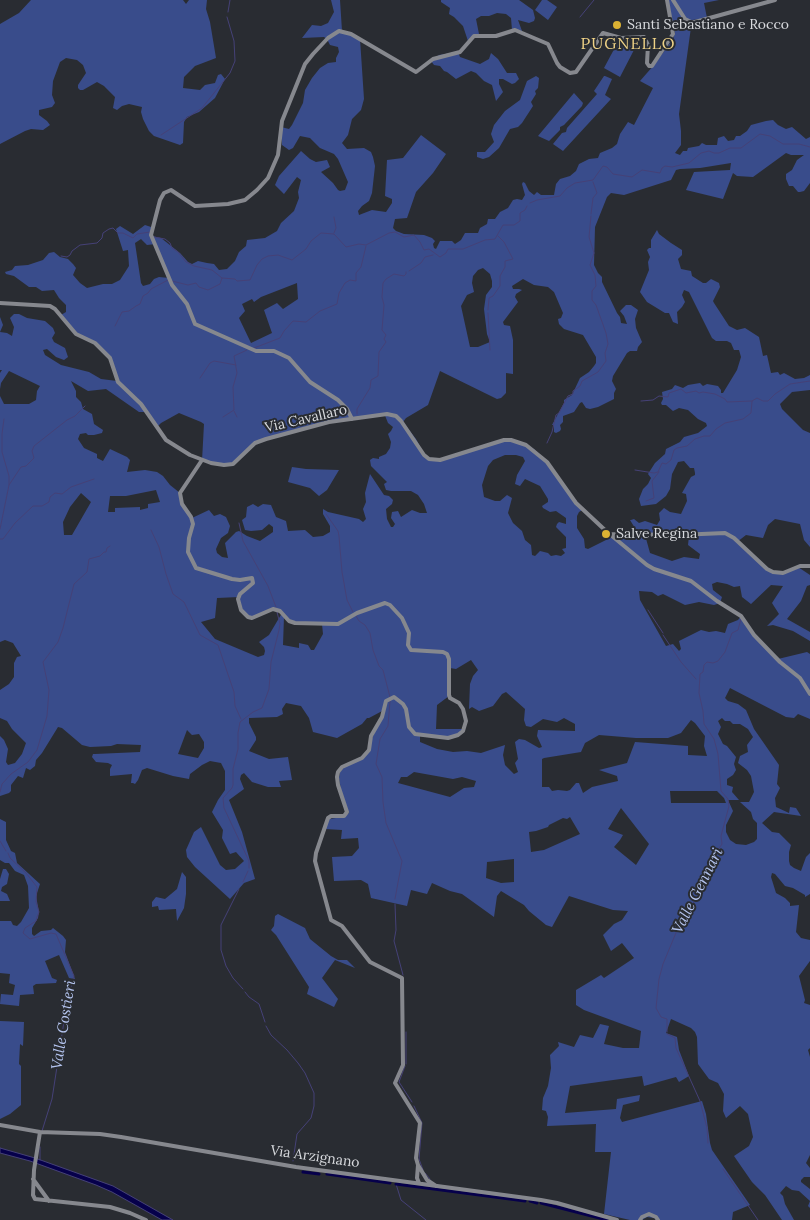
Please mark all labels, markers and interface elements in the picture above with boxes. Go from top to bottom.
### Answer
place label: Santi Sebastiano e Rocco [627,17,789,33]
marker: Santi Sebastiano e Rocco [611,19,623,31]
district label: PUGNELLO [580,34,676,54]
street label: Via Cavallaro [263,401,349,437]
place label: Salve Regina [616,526,697,542]
marker: Salve Regina [600,528,612,540]
water label: Valle Gennari [669,845,727,937]
water label: Valle Costieri [48,979,80,1071]
street label: Via Arzignano [269,1142,361,1172]

